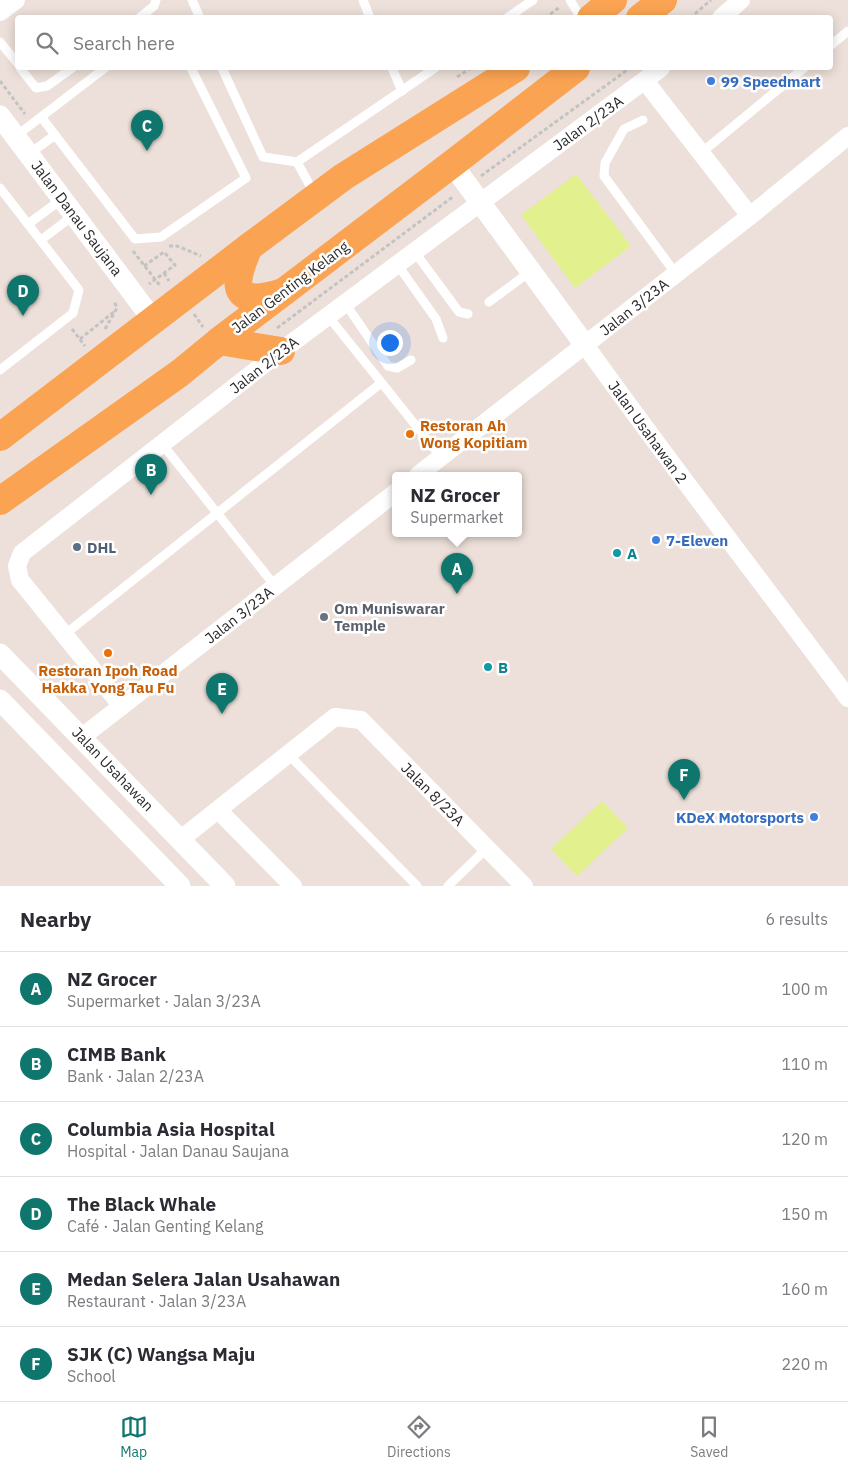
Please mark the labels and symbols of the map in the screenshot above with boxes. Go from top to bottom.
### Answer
place label: 99 Speedmart [721,72,821,91]
marker: 99 Speedmart [705,75,717,87]
street label: Jalan 2/23A [549,91,627,155]
pin: C [131,110,163,151]
street label: Jalan Danau Saujana [27,156,127,280]
street label: Jalan Genting Kelang [228,237,352,337]
street label: Jalan 3/23A [596,274,673,340]
pin: D [7,275,39,316]
your location [377,330,403,356]
street label: Jalan 2/23A [226,332,303,398]
street label: Jalan Usahawan 2 [604,377,692,487]
place label: Restoran Ah Wong Kopitiam [420,416,527,452]
marker: Restoran Ah Wong Kopitiam [404,428,416,440]
pin: B [135,454,167,495]
place label: 7-Eleven [666,531,728,550]
marker: 7-Eleven [650,534,662,546]
place label: DHL [87,538,116,557]
marker: DHL [71,541,83,553]
place label: A [627,544,637,563]
marker: A [611,547,623,559]
pin: A [441,553,473,594]
street label: Jalan 3/23A [201,582,278,648]
place label: Om Muniswarar Temple [334,599,445,635]
marker: Om Muniswarar Temple [318,611,330,623]
marker: Restoran Ipoh Road Hakka Yong Tau Fu [102,647,114,659]
place label: B [498,658,508,677]
place label: Restoran Ipoh Road Hakka Yong Tau Fu [38,661,178,697]
marker: B [482,661,494,673]
pin: E [206,673,238,714]
street label: Jalan Usahawan [68,723,158,815]
street label: Jalan 8/23A [397,758,469,830]
pin: F [668,759,700,800]
place label: KDeX Motorsports [676,808,804,827]
marker: KDeX Motorsports [808,811,820,823]

